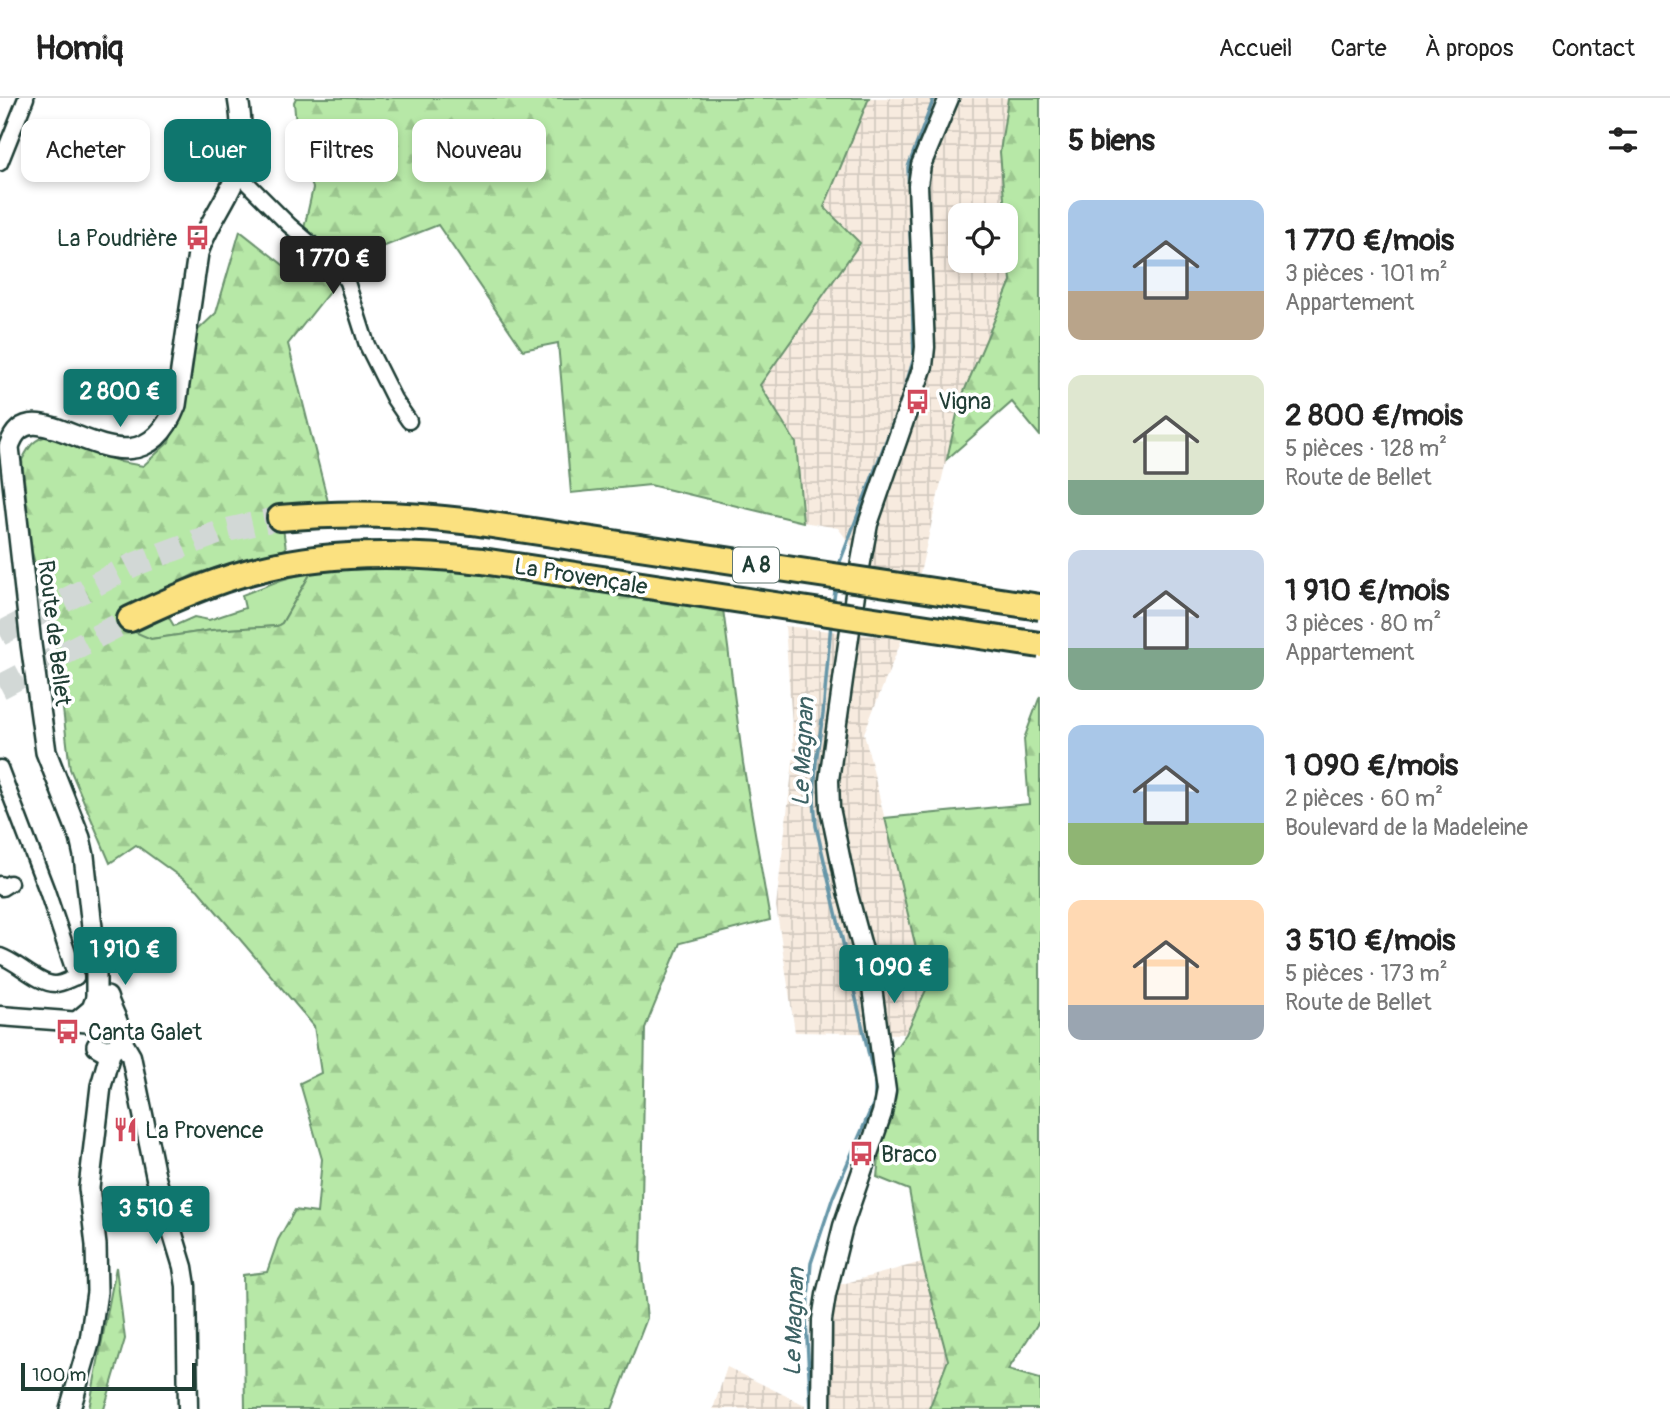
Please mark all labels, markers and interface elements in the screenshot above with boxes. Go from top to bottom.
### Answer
text: Homiq [35,28,123,69]
text: Accueil [1219,34,1293,63]
text: Carte [1331,34,1387,63]
text: À propos [1425,34,1514,63]
text: Contact [1552,34,1635,63]
chip: Acheter [21,119,150,182]
chip: Louer [164,119,271,182]
chip: Filtres [285,119,398,182]
chip: Nouveau [412,119,546,182]
icon: filters [1604,121,1642,159]
text: 5 biens [1068,122,1155,159]
map controls [948,203,1018,273]
button: locate [948,203,1018,273]
text: 1 770 €/mois [1285,222,1454,259]
place label: La Poudrière [57,224,178,253]
bus stop icon: La Poudrière [183,224,211,252]
icon: home [1124,228,1208,312]
pin: 1 770 € [268,236,398,296]
text: 1 770 € [296,244,370,273]
text: 3 pièces · 101 m² [1285,259,1448,288]
text: Appartement [1285,288,1414,317]
pin: 2 800 € [55,370,185,429]
text: 2 800 € [79,377,161,406]
bus stop icon: Vigna [904,387,932,415]
place label: Vigna [938,387,991,416]
text: 2 800 €/mois [1285,397,1463,434]
icon: home [1124,403,1208,487]
text: 5 pièces · 128 m² [1285,434,1447,463]
text: Route de Bellet [1285,463,1432,492]
road number: A 8 [733,547,779,582]
street label: La Provençale [512,552,650,601]
street label: Route de Bellet [31,559,78,708]
text: 1 910 €/mois [1285,572,1450,609]
icon: home [1124,578,1208,662]
text: 3 pièces · 80 m² [1285,609,1441,638]
text: Appartement [1285,638,1414,667]
water label: Le Magnan [786,696,821,807]
text: 1 090 €/mois [1285,747,1458,784]
icon: home [1124,753,1208,837]
text: 2 pièces · 60 m² [1285,784,1443,813]
text: Boulevard de la Madeleine [1285,813,1528,842]
text: 3 510 €/mois [1285,922,1455,959]
pin: 1 910 € [60,928,190,987]
icon: home [1124,928,1208,1012]
text: 1 910 € [90,935,160,964]
pin: 1 090 € [829,946,959,1005]
text: 1 090 € [855,953,933,982]
text: 5 pièces · 173 m² [1285,959,1448,988]
text: Route de Bellet [1285,988,1432,1017]
bus stop icon: Canta Galet [54,1018,82,1046]
place label: Canta Galet [88,1018,203,1047]
restaurant icon: La Provence [111,1116,139,1144]
place label: La Provence [145,1116,264,1145]
bus stop icon: Braco [847,1140,875,1168]
place label: Braco [881,1140,937,1169]
pin: 3 510 € [91,1186,221,1246]
text: 3 510 € [118,1194,194,1223]
water label: Le Magnan [778,1266,811,1377]
scale bar [21,1360,196,1392]
text: 100 m [32,1363,86,1387]

